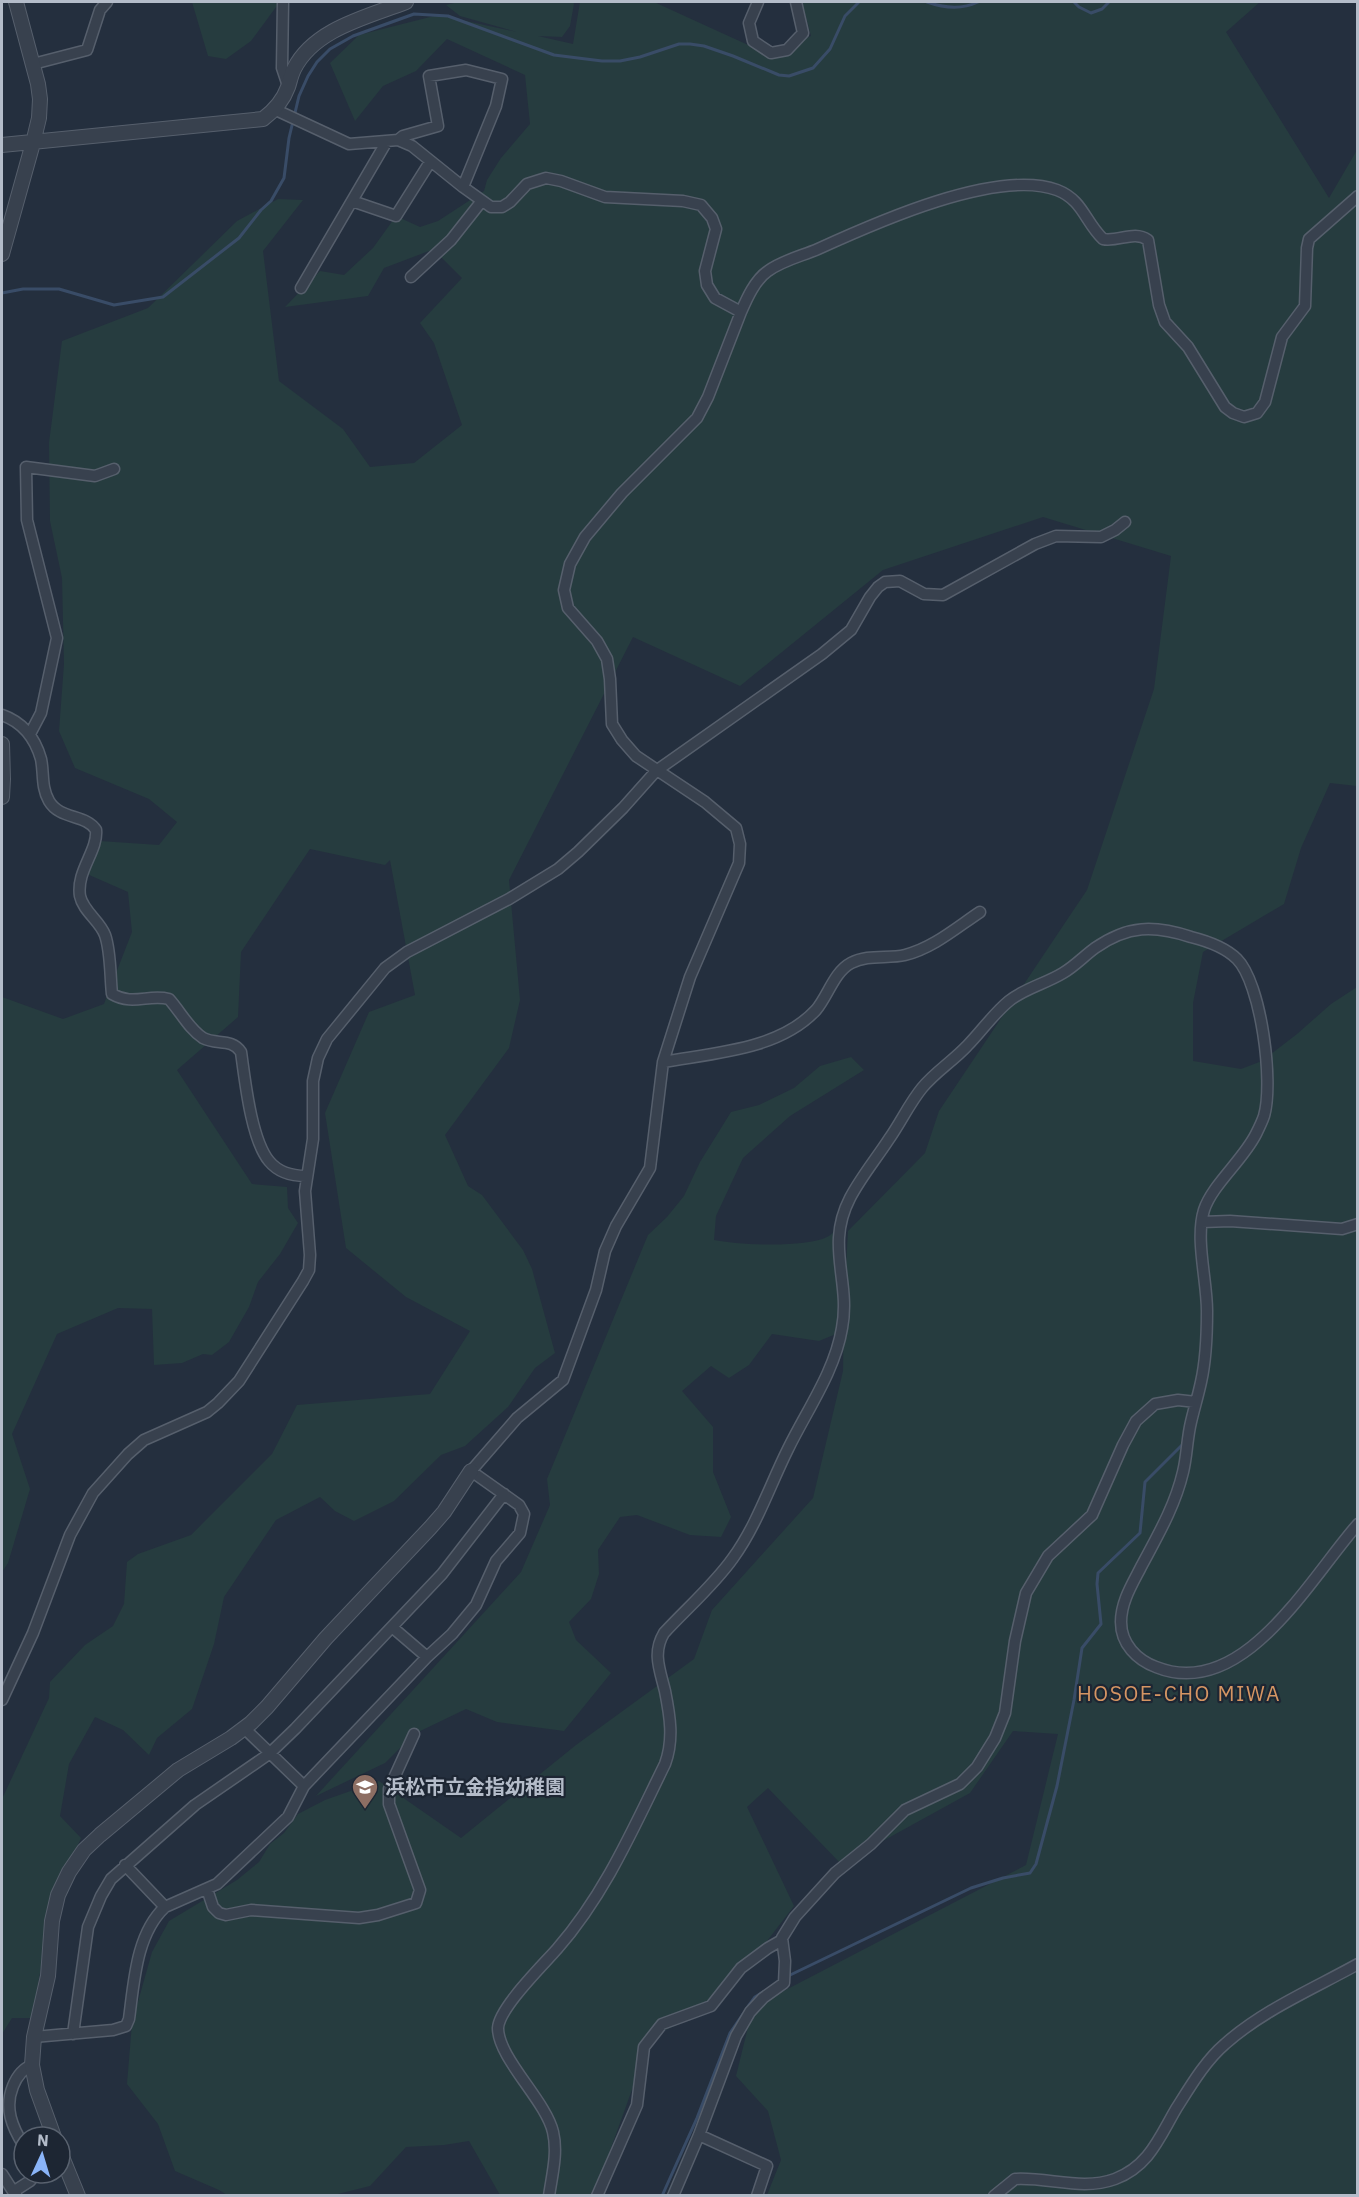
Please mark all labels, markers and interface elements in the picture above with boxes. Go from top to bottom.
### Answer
district label: HOSOE-CHO MIWA [1077,1679,1281,1707]
school or university icon: 浜松市立金指幼稚園 [350,1772,380,1810]
place label: 浜松市立金指幼稚園 [385,1773,565,1800]
north arrow [12,2125,72,2185]
text: N [37,2130,50,2150]

